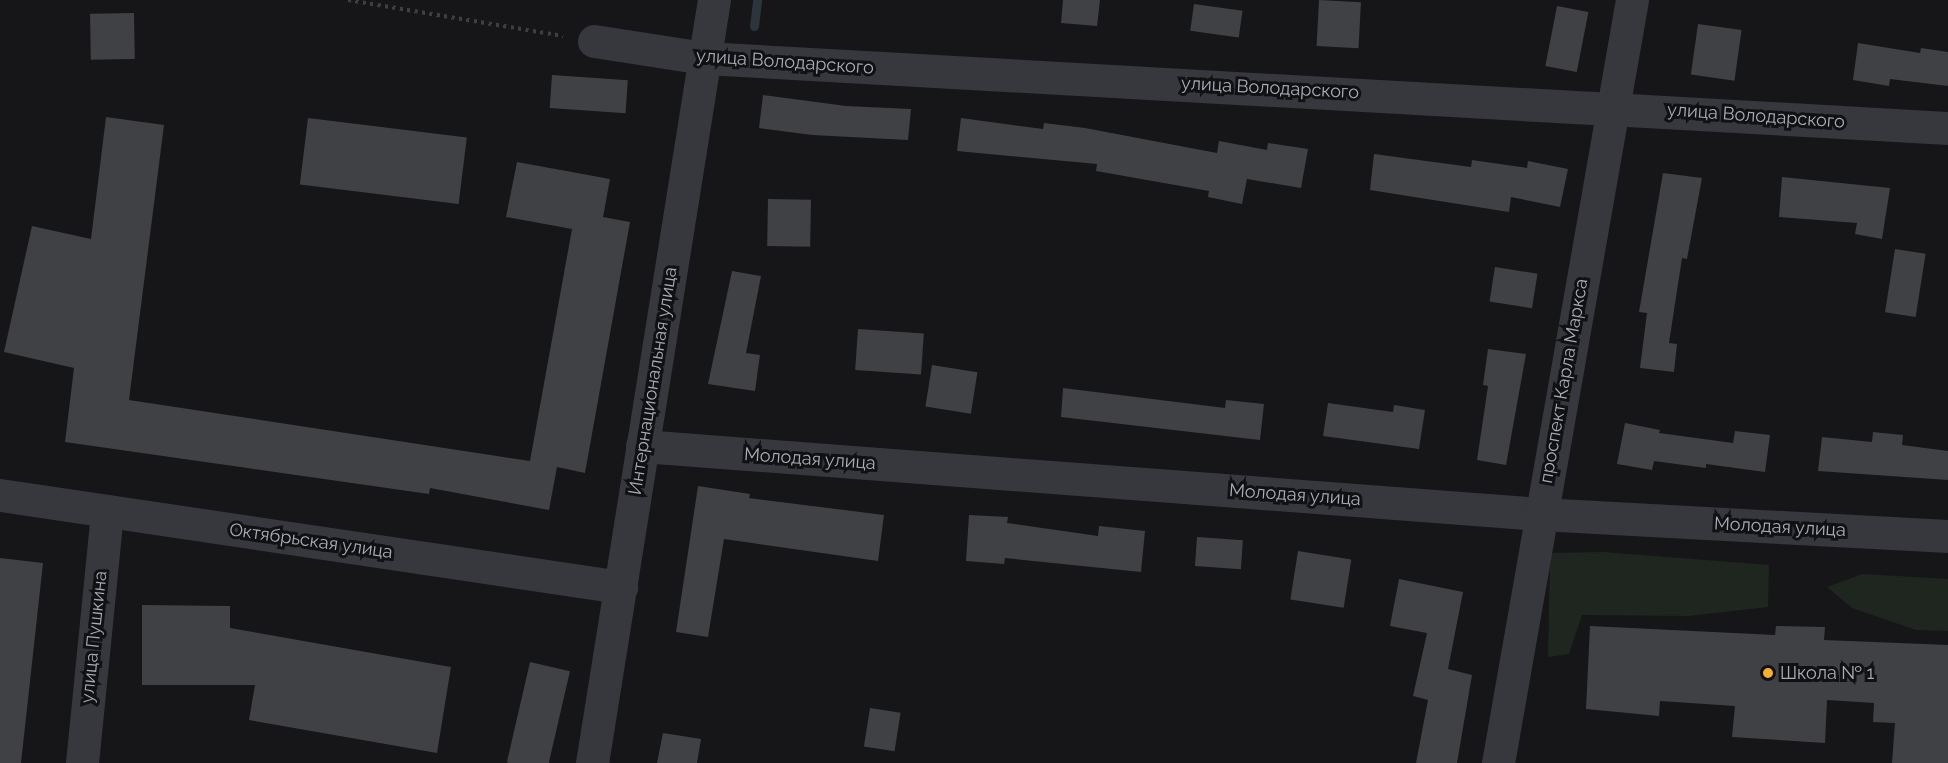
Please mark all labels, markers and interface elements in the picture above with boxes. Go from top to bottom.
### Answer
street label: улица Володарского [695,45,875,79]
street label: улица Володарского [1181,73,1359,103]
street label: улица Володарского [1666,99,1846,133]
street label: Интернациональная улица [624,265,682,497]
street label: проспект Карла Маркса [1535,277,1593,485]
street label: Молодая улица [743,444,877,474]
street label: Молодая улица [1228,480,1362,510]
street label: Молодая улица [1713,513,1847,541]
street label: Октябрьская улица [228,519,394,563]
street label: улица Пушкина [76,570,112,704]
place label: Школа № 1 [1780,662,1874,684]
marker: Школа № 1 [1761,666,1775,680]

